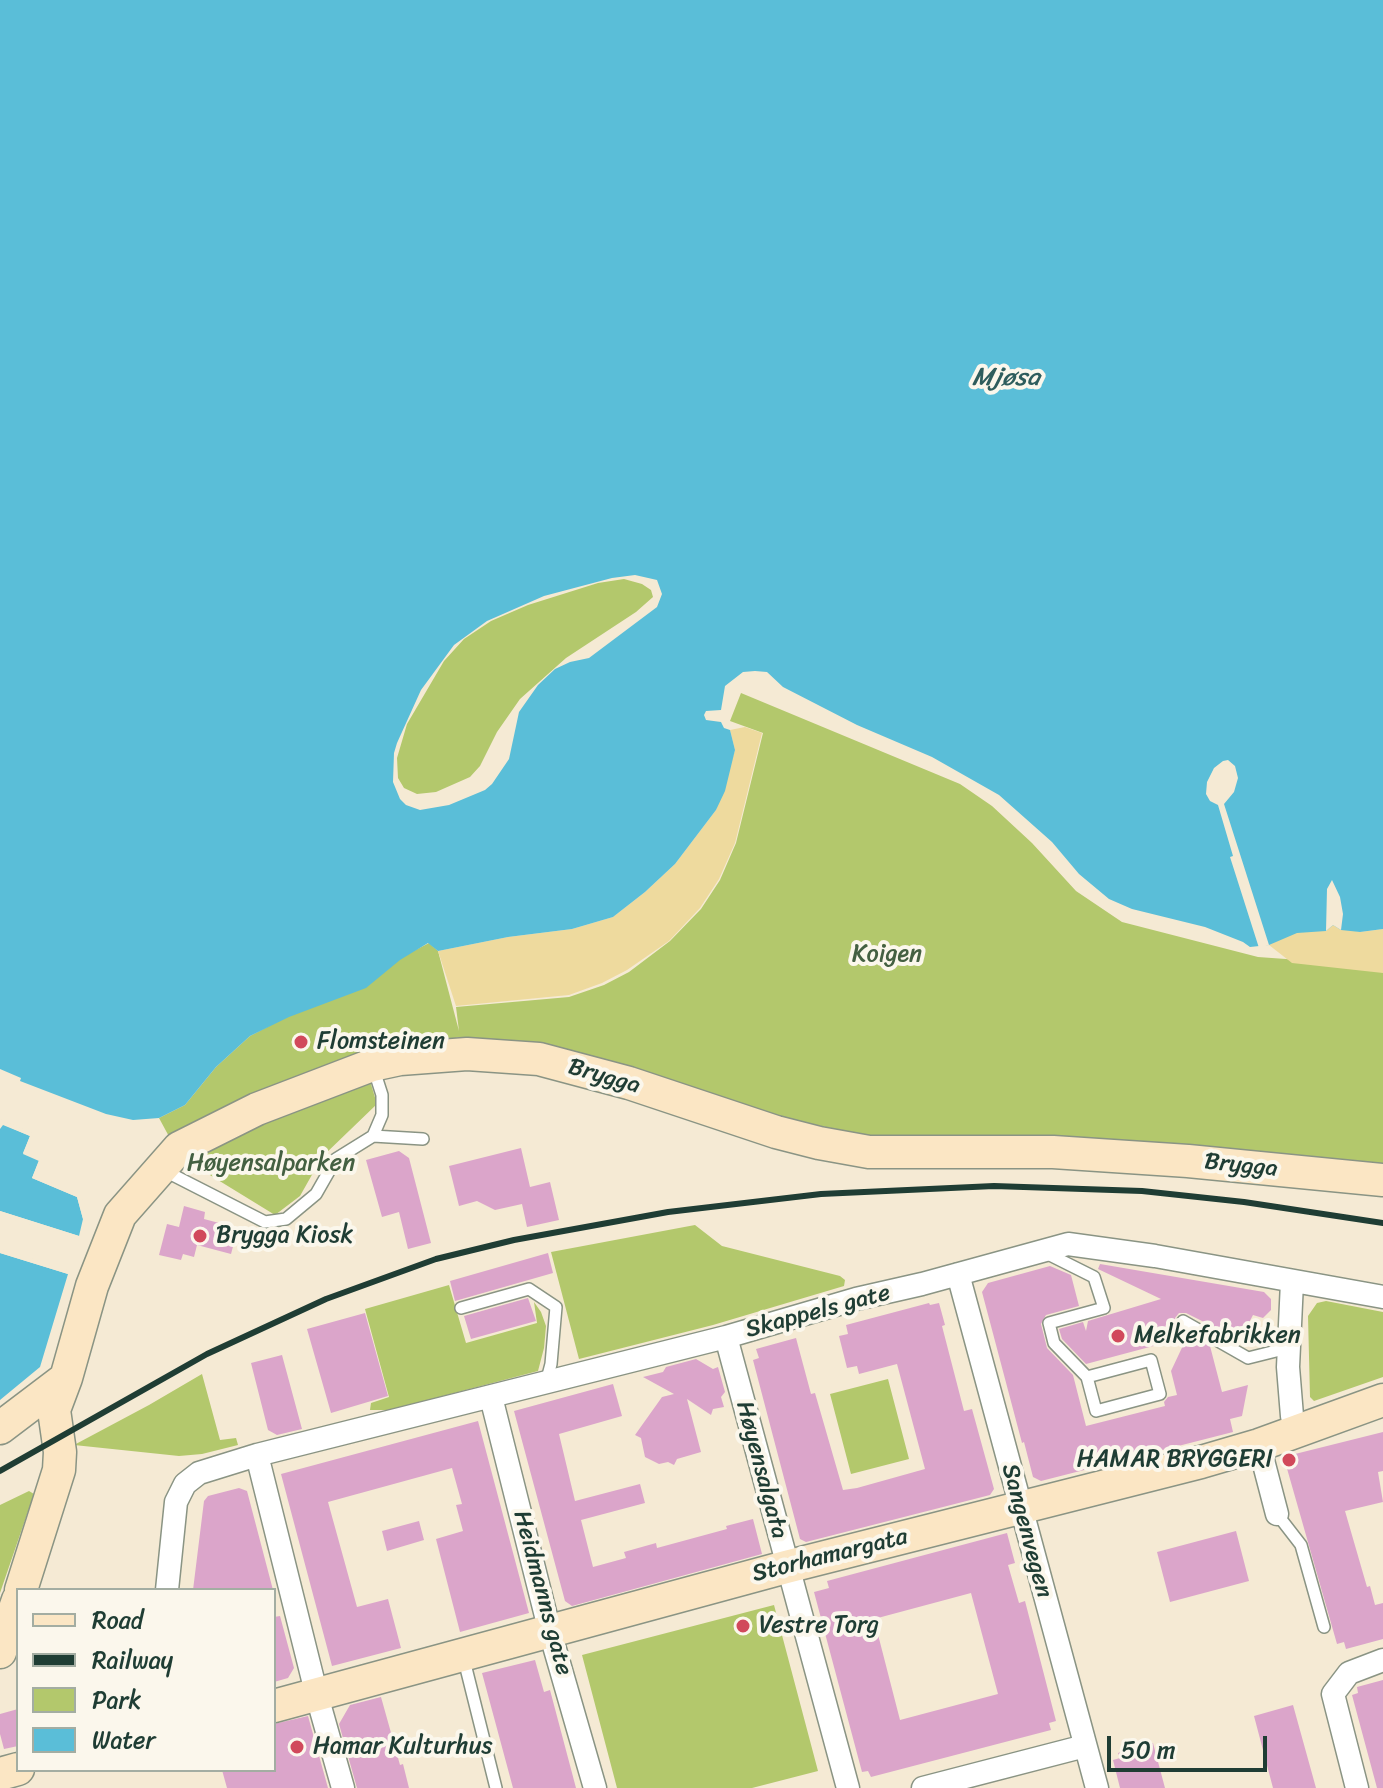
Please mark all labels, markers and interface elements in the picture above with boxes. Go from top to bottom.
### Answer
water label: Mjøsa [972,362,1040,394]
park label: Koigen [852,941,922,969]
place label: Flomsteinen [317,1028,445,1056]
marker: Flomsteinen [292,1033,310,1051]
street label: Brygga [565,1053,643,1101]
street label: Brygga [1203,1148,1279,1184]
park label: Høyensalparken [187,1150,355,1178]
place label: Brygga Kiosk [216,1222,353,1250]
marker: Brygga Kiosk [191,1227,209,1245]
street label: Skappels gate [742,1279,894,1345]
place label: Melkefabrikken [1134,1322,1301,1350]
marker: Melkefabrikken [1109,1327,1127,1345]
street label: Høyensalgata [729,1398,793,1542]
place label: HAMAR BRYGGERI [1077,1446,1273,1474]
marker: HAMAR BRYGGERI [1280,1451,1298,1469]
street label: Sangenvegen [994,1461,1058,1601]
street label: Heidmanns gate [506,1507,578,1679]
street label: Storhamargata [749,1523,911,1589]
legend [16,1588,276,1772]
text: Road [92,1599,143,1641]
place label: Vestre Torg [759,1612,879,1640]
marker: Vestre Torg [734,1617,752,1635]
text: Railway [92,1639,173,1681]
text: Park [92,1679,141,1721]
text: Water [92,1719,155,1761]
scale bar [1111,1720,1271,1770]
text: 50 m [1121,1729,1176,1771]
place label: Hamar Kulturhus [313,1733,493,1761]
marker: Hamar Kulturhus [288,1738,306,1756]

